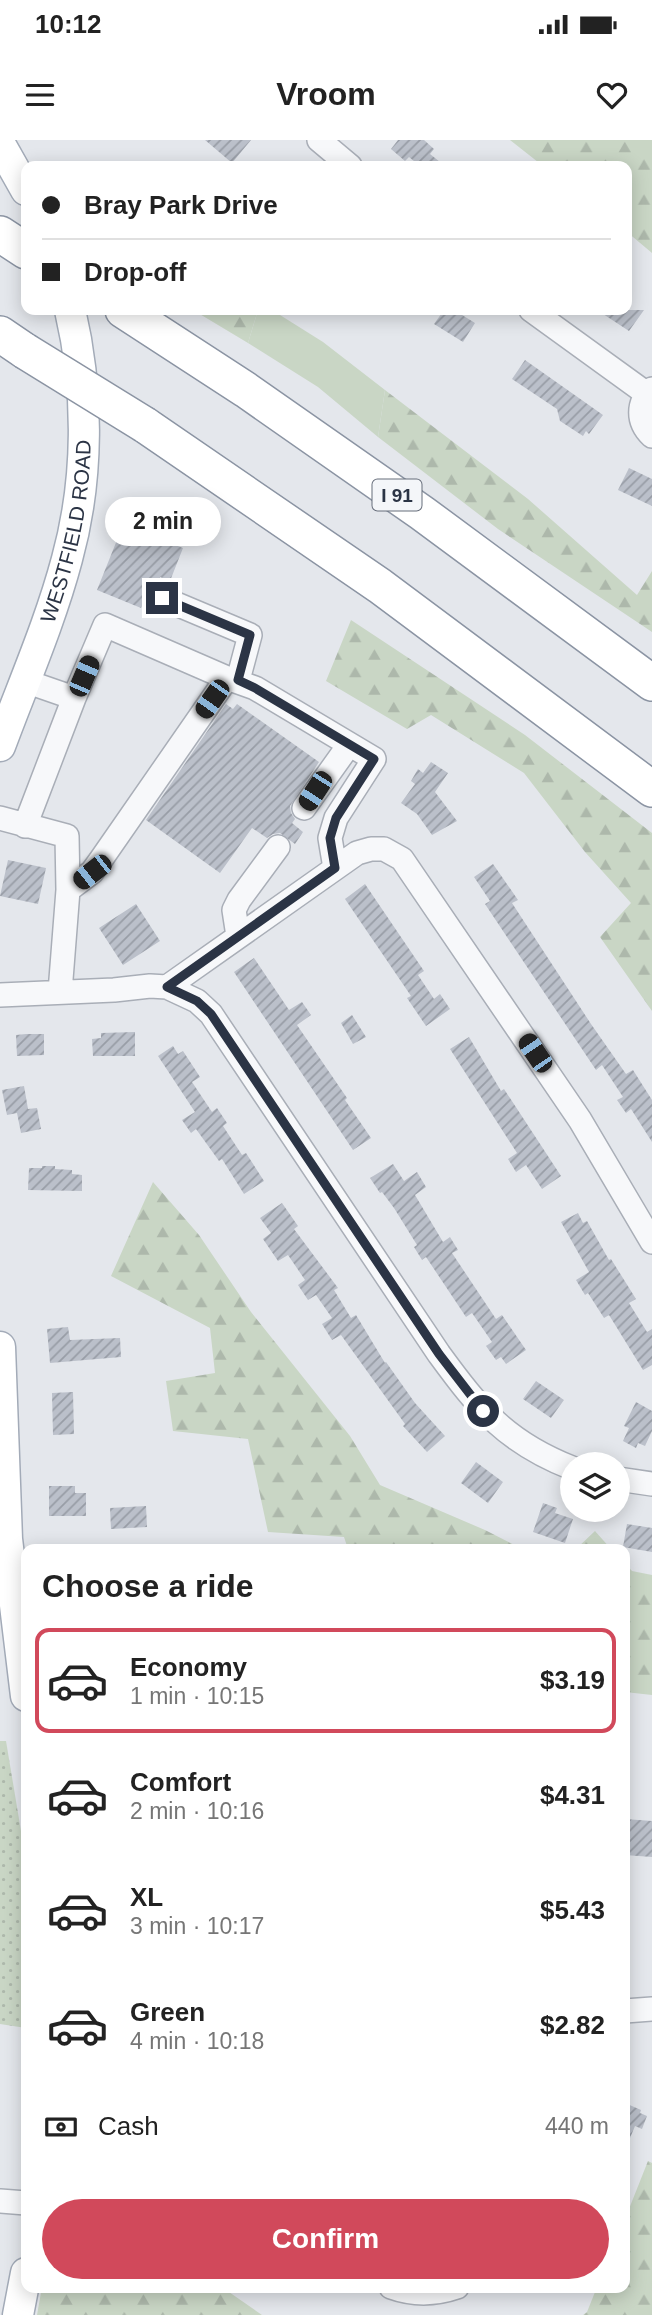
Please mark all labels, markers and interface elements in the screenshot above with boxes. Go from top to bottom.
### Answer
text: 10:12 [35,9,102,39]
icon: menu [21,76,59,114]
text: Vroom [276,76,376,112]
icon: heart [593,76,631,114]
text: Bray Park Drive [84,190,278,220]
text: Drop-off [84,257,187,287]
street label: WESTFIELD ROAD [36,439,95,626]
road number: I 91 [372,480,422,510]
callout: 2 min [104,496,220,546]
text: 2 min [133,508,193,534]
route end [146,582,178,614]
car [67,653,102,699]
car [192,676,233,722]
car [295,768,336,814]
car [69,851,116,893]
car [515,1030,556,1076]
route start [467,1395,499,1427]
map controls [560,1452,630,1522]
button: layers [560,1452,630,1522]
text: Choose a ride [42,1568,254,1604]
icon: car [46,1649,109,1712]
text: Economy [130,1652,247,1682]
text: $3.19 [540,1665,605,1695]
text: 1 min · 10:15 [130,1683,264,1709]
icon: car [46,1764,109,1827]
text: Comfort [130,1767,231,1797]
text: $4.31 [540,1780,605,1810]
text: 2 min · 10:16 [130,1798,264,1824]
icon: car [46,1879,109,1942]
text: XL [130,1882,163,1912]
text: $5.43 [540,1895,605,1925]
text: 3 min · 10:17 [130,1913,264,1939]
icon: car [46,1994,109,2057]
text: Green [130,1997,205,2027]
text: $2.82 [540,2010,605,2040]
text: 4 min · 10:18 [130,2028,264,2054]
icon: cash [42,2108,80,2146]
text: Cash [98,2111,159,2141]
text: 440 m [545,2113,609,2139]
button: Confirm [42,2199,609,2279]

